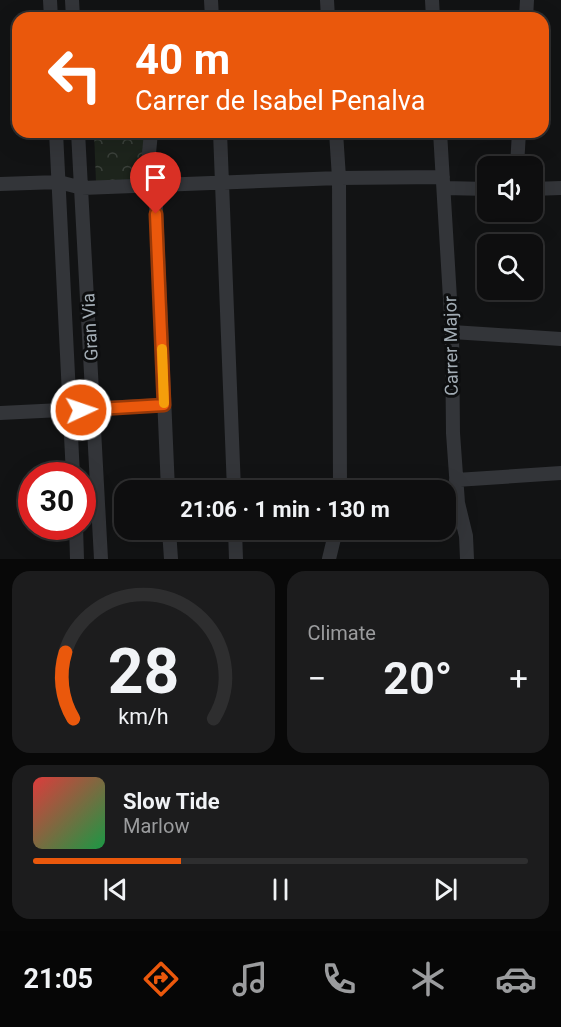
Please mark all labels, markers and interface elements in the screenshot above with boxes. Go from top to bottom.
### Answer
text: 40 m [135,35,230,84]
icon: left [36,36,114,114]
text: Carrer de Isabel Penalva [135,85,425,117]
pin [130,152,181,214]
map controls [477,156,543,300]
button: sound [477,156,543,222]
icon: arrive [139,161,172,194]
button: search [477,234,543,300]
street label: Gran Via [77,293,102,361]
street label: Carrer Major [439,296,462,396]
position arrow [49,378,113,442]
speed limit sign: 30 [18,462,96,540]
text: 21:06 · 1 min · 130 m [180,497,390,522]
text: Climate [308,621,376,645]
text: 28 [107,635,179,708]
text: 20° [383,652,452,705]
text: − [308,659,326,698]
text: + [509,659,528,698]
text: km/h [118,704,168,729]
text: Slow Tide [123,789,220,814]
text: Marlow [123,814,189,838]
icon: previous [99,873,132,906]
icon: pause [264,873,297,906]
icon: next [429,873,462,906]
icon: directions [140,958,182,1000]
icon: music [229,958,271,1000]
icon: phone [318,958,360,1000]
icon: climate [407,958,449,1000]
icon: car [495,958,537,1000]
text: 21:05 [23,963,93,995]

